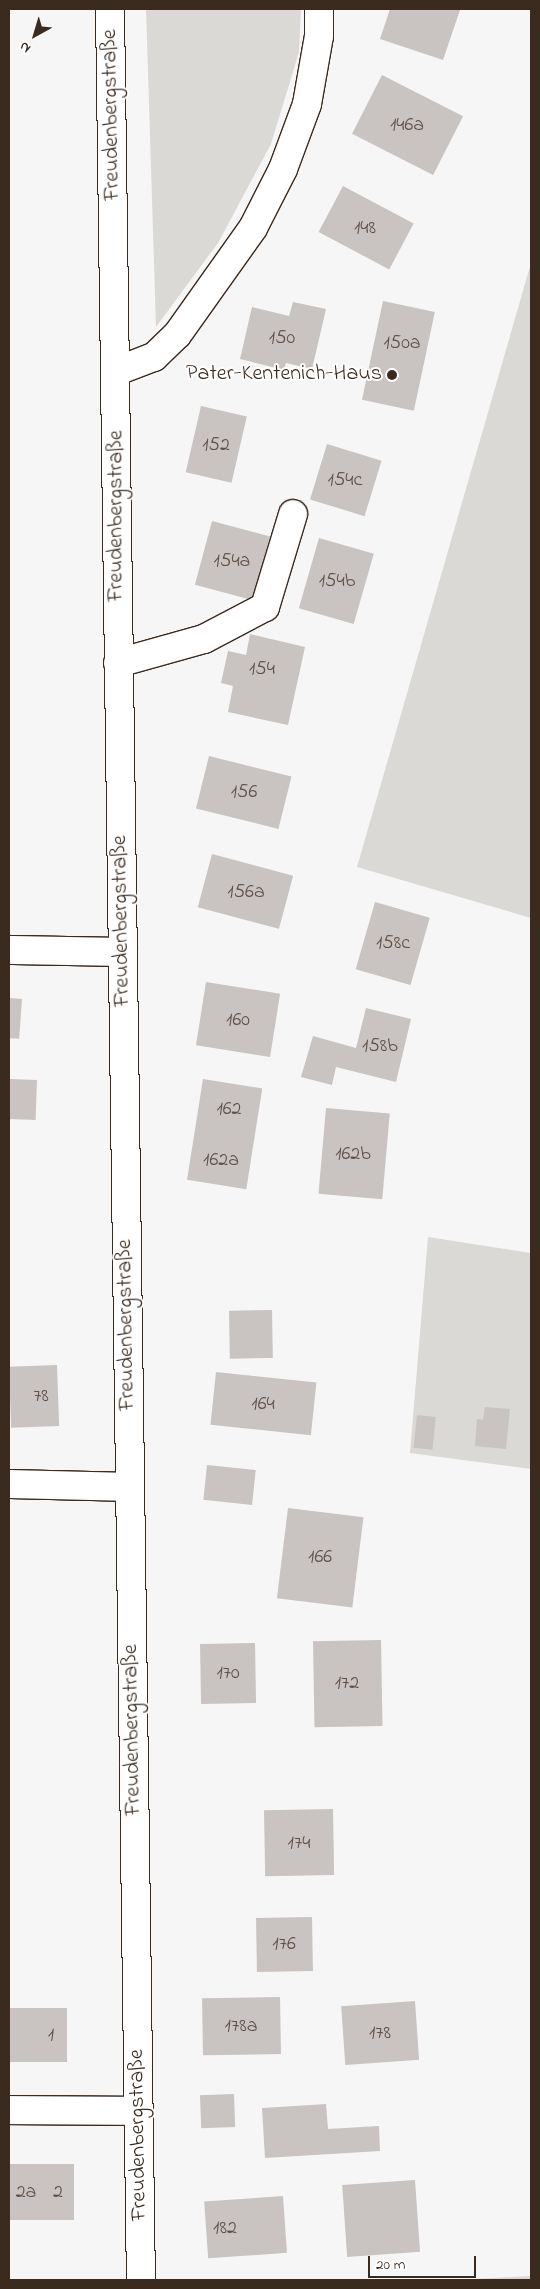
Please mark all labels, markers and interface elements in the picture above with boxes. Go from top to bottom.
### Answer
north arrow [10,10,60,60]
street label: Freudenbergstraße [97,29,127,201]
text: N [15,36,36,58]
house number: 146a [390,113,424,137]
house number: 148 [354,216,376,240]
house number: 150 [269,326,295,350]
house number: 150a [383,331,421,355]
place label: Pater-Kentenich-Haus [186,362,382,388]
marker: Pater-Kentenich-Haus [386,369,398,381]
street label: Freudenbergstraße [104,430,130,602]
house number: 152 [202,433,230,457]
house number: 154c [328,468,362,492]
house number: 154a [214,549,250,573]
house number: 154b [319,569,355,593]
house number: 154 [249,657,275,681]
house number: 156 [231,780,257,804]
street label: Freudenbergstraße [107,835,137,1007]
house number: 156a [227,880,265,904]
house number: 158c [376,931,410,955]
house number: 160 [226,1008,250,1032]
house number: 158b [362,1034,398,1058]
house number: 162 [216,1097,242,1121]
house number: 162b [335,1142,371,1166]
house number: 162a [203,1148,239,1172]
street label: Freudenbergstraße [112,1239,142,1411]
house number: 78 [33,1384,49,1408]
house number: 164 [251,1392,275,1416]
house number: 166 [308,1545,332,1569]
street label: Freudenbergstraße [118,1644,148,1816]
house number: 170 [216,1661,240,1685]
house number: 172 [335,1671,359,1695]
house number: 174 [288,1831,310,1855]
house number: 176 [272,1932,296,1956]
house number: 178a [225,2014,257,2038]
house number: 178 [369,2021,391,2045]
house number: 1 [48,2023,54,2047]
street label: Freudenbergstraße [124,2049,154,2221]
house number: 2a [16,2180,36,2204]
house number: 2 [53,2180,63,2204]
house number: 182 [213,2216,237,2240]
scale bar [370,2246,478,2278]
text: 20 m [376,2254,405,2276]

